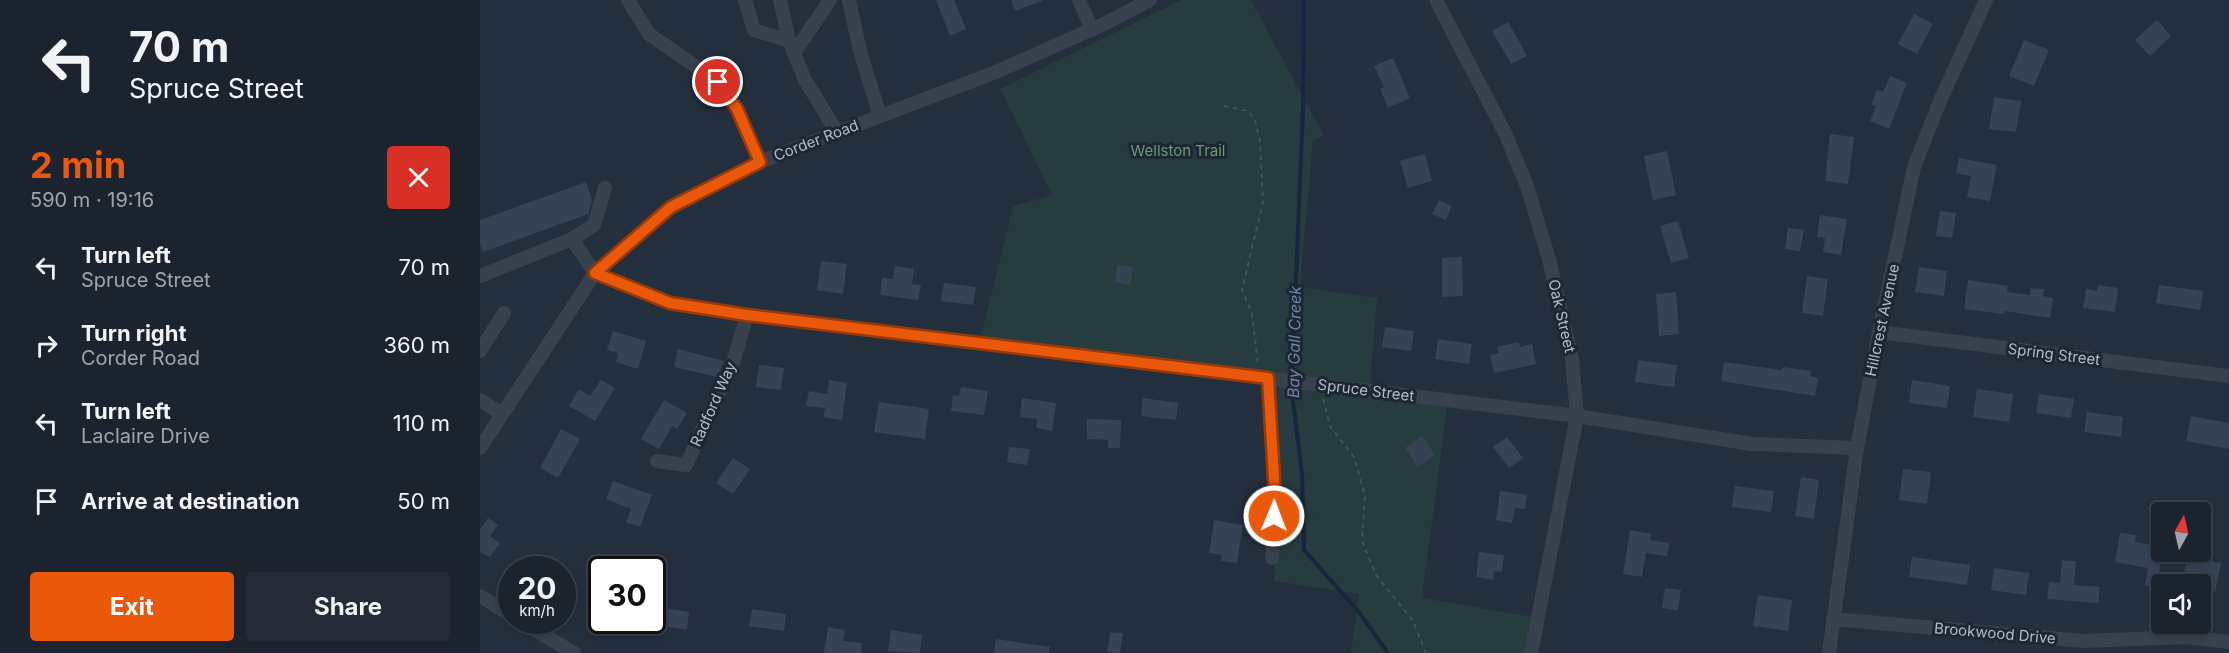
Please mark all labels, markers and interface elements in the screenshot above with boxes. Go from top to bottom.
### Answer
text: 70 m [129,21,229,72]
icon: left [30,24,108,102]
pin [692,56,743,107]
icon: arrive [701,65,734,98]
text: Spruce Street [129,72,304,105]
street label: Corder Road [771,115,861,165]
park label: Wellston Trail [1131,141,1225,160]
text: 2 min [30,143,126,187]
button: close [387,146,450,209]
text: 590 m · 19:16 [30,188,154,212]
text: Turn left [81,242,171,268]
icon: left [30,251,63,284]
text: 70 m [399,254,450,280]
street label: Hillcrest Avenue [1861,262,1903,378]
text: Spruce Street [81,268,211,292]
street label: Oak Street [1544,277,1580,355]
water label: Bay Gall Creek [1283,286,1305,398]
text: Turn right [81,320,187,346]
icon: right [30,329,63,362]
text: 360 m [383,332,450,358]
street label: Spring Street [2007,339,2101,369]
text: Corder Road [81,346,200,370]
street label: Radford Way [686,358,740,449]
street label: Spruce Street [1317,375,1415,405]
text: Turn left [81,398,171,424]
icon: left [30,407,63,440]
text: 110 m [393,410,450,436]
text: Laclaire Drive [81,424,210,448]
position arrow [1242,484,1306,548]
icon: arrive [30,485,63,518]
text: Arrive at destination [81,488,300,514]
text: 50 m [397,488,450,514]
north arrow [2151,502,2211,562]
map controls [2151,502,2211,634]
speed limit sign: 30 [588,556,666,634]
text: 20 [517,570,557,606]
button: Exit [30,572,234,641]
button: Share [246,572,450,641]
button: sound [2151,574,2211,634]
text: km/h [519,601,555,620]
street label: Brookwood Drive [1933,618,2057,648]

